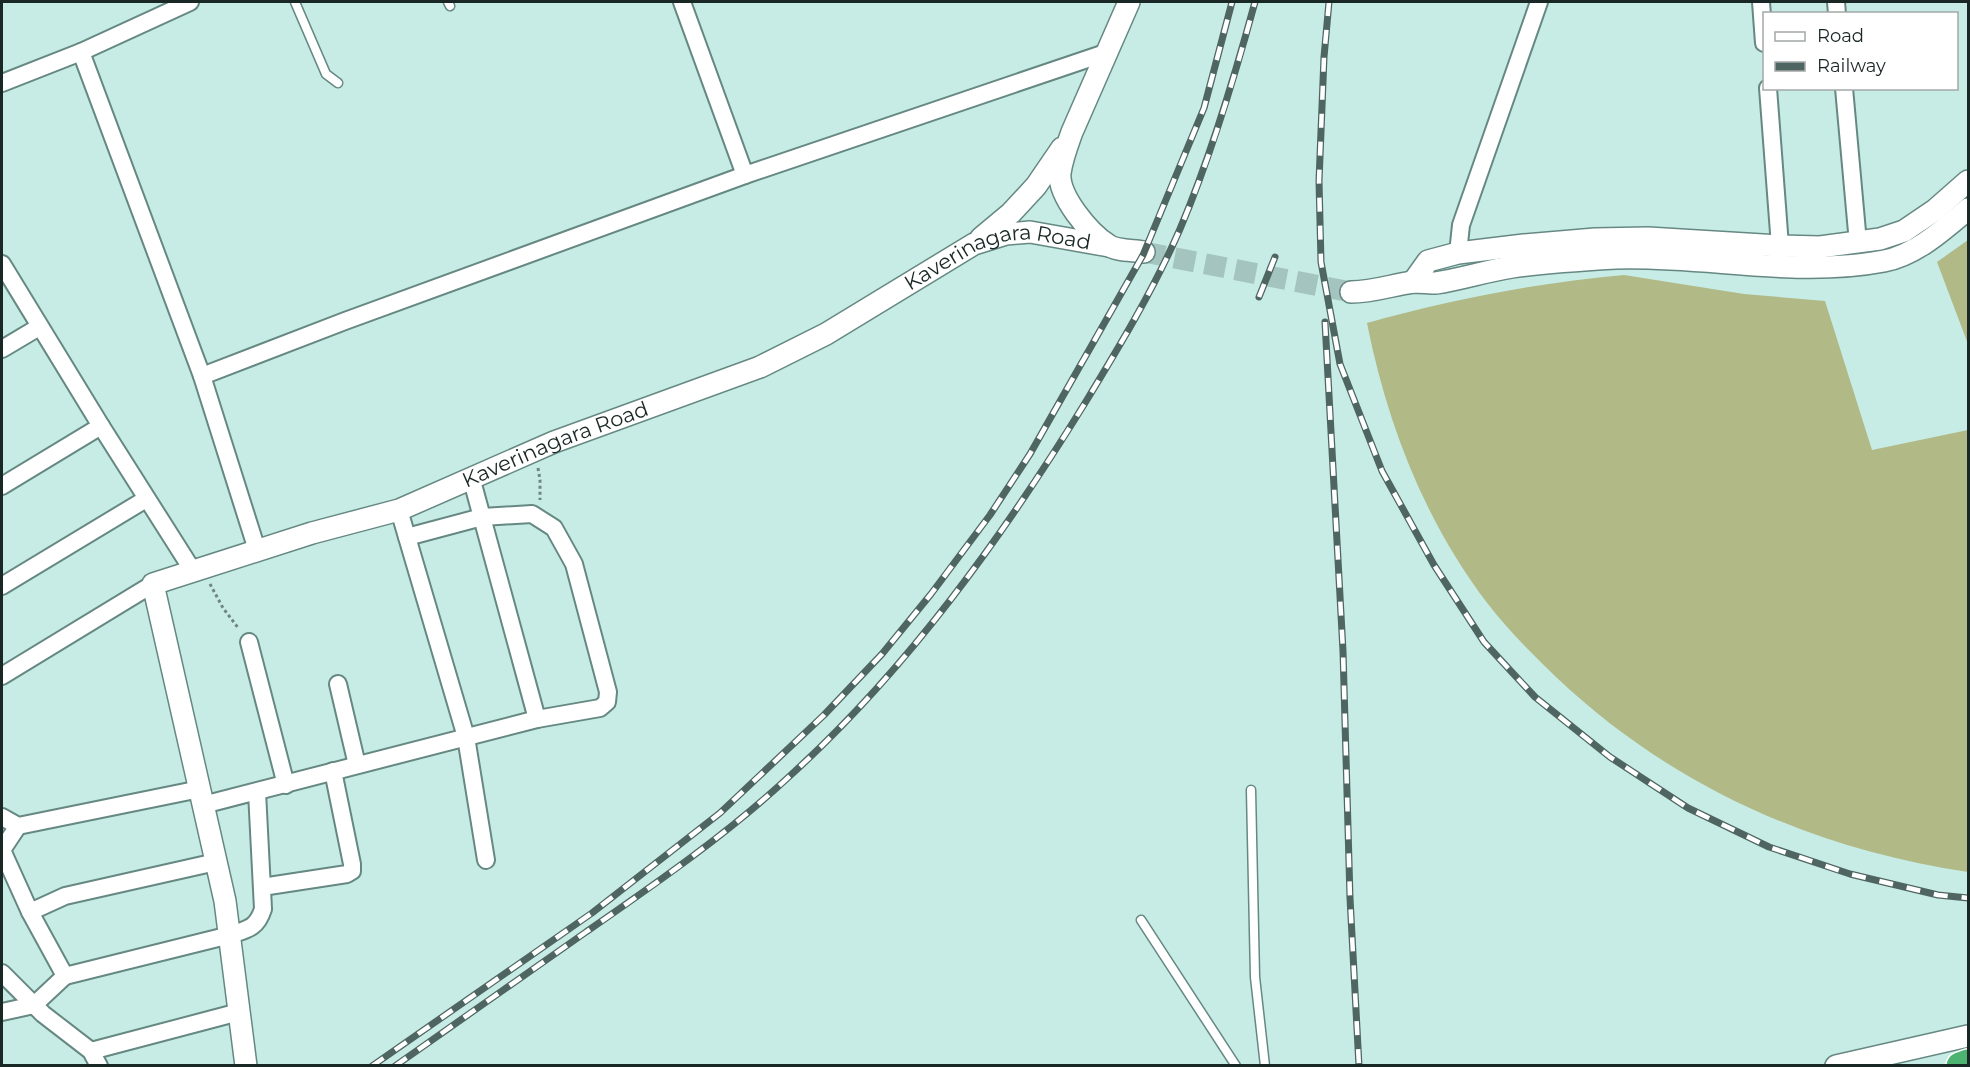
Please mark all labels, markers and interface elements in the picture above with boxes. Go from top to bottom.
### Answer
legend [1763,12,1958,90]
text: Road [1817,25,1864,47]
text: Railway [1817,55,1886,77]
street label: Kaverinagara Road [900,219,1093,295]
street label: Kaverinagara Road [458,396,652,493]

